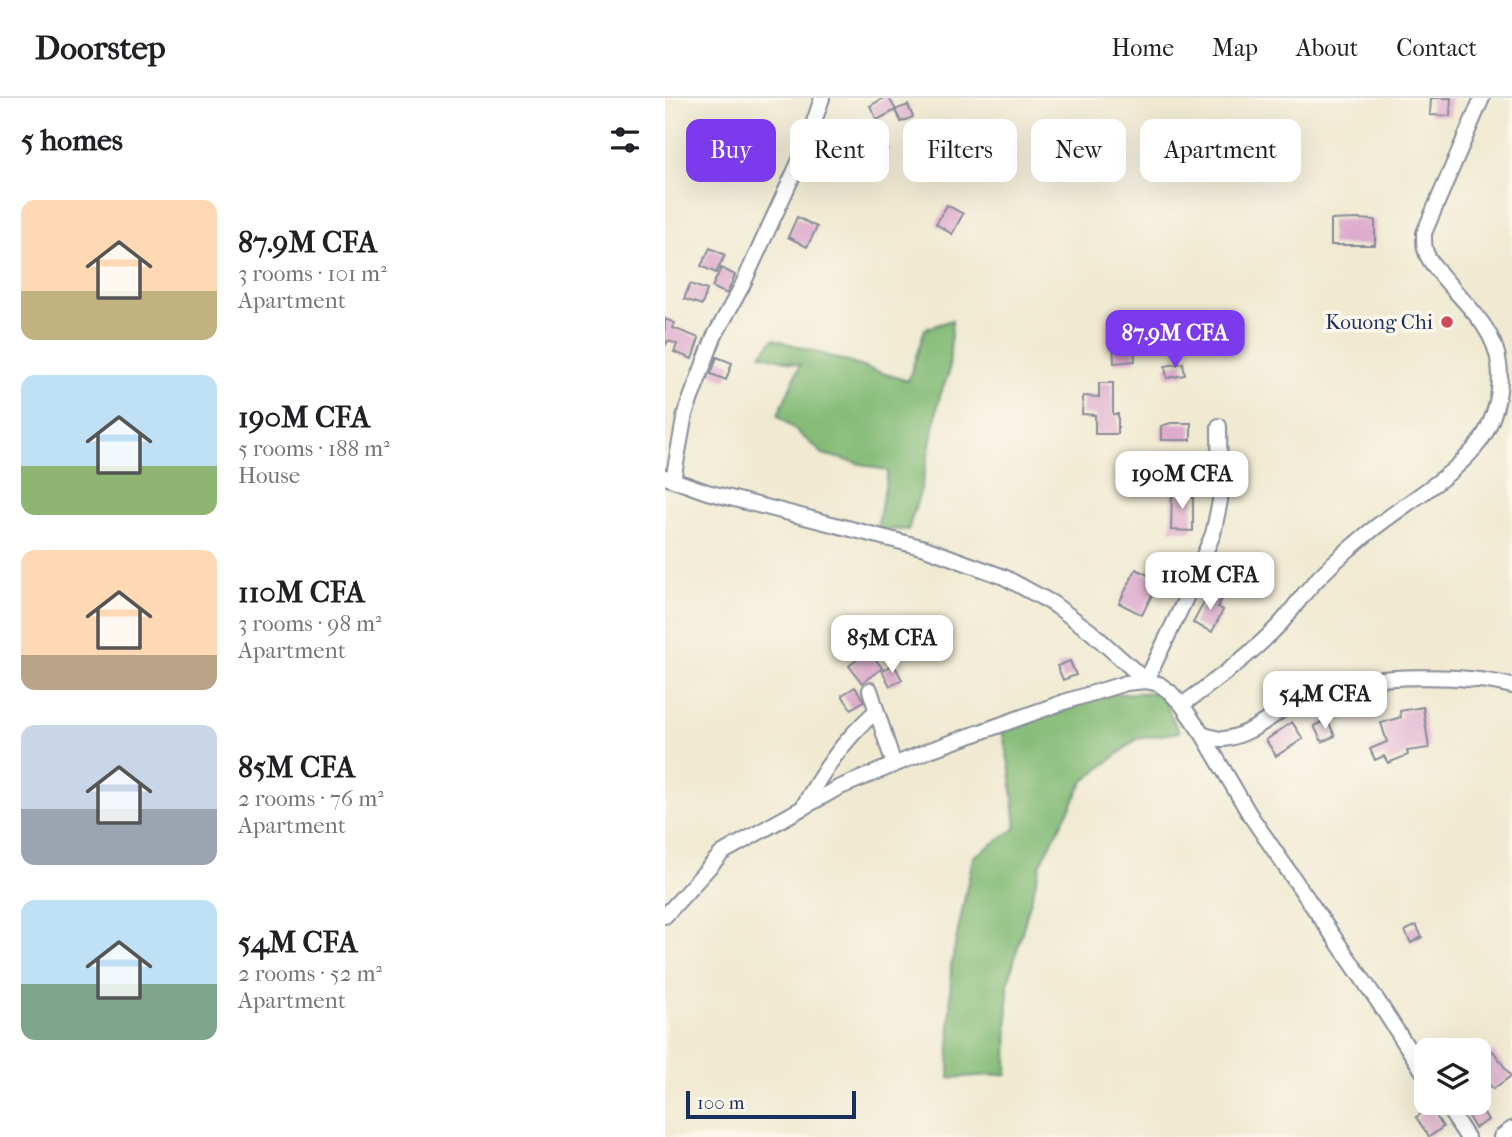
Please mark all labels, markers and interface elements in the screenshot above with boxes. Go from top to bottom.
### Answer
text: Doorstep [35,29,166,68]
text: Home [1112,34,1174,62]
text: Map [1212,34,1258,62]
text: About [1296,34,1358,62]
text: Contact [1396,34,1477,62]
chip: Buy [686,119,776,182]
chip: Rent [790,119,889,182]
chip: Filters [903,119,1017,182]
chip: New [1031,119,1126,182]
chip: Apartment [1140,119,1301,182]
icon: filters [606,121,644,159]
text: 5 homes [21,123,123,158]
text: 87.9M CFA [238,225,377,260]
icon: home [77,228,161,312]
text: 3 rooms · 101 m² [238,260,387,287]
text: Apartment [238,287,346,314]
pin: 87.9M CFA [1095,310,1255,370]
place label: Kouong Chi [1325,310,1433,334]
marker: Kouong Chi [1439,314,1455,330]
text: 87.9M CFA [1122,319,1228,346]
text: 190M CFA [238,400,370,435]
icon: home [77,403,161,487]
text: 5 rooms · 188 m² [238,435,390,462]
pin: 190M CFA [1110,452,1254,511]
text: 190M CFA [1131,460,1233,487]
text: House [238,462,300,489]
pin: 110M CFA [1138,552,1282,612]
text: 110M CFA [1161,561,1259,588]
text: 110M CFA [238,575,365,610]
icon: home [77,578,161,662]
text: 3 rooms · 98 m² [238,610,382,637]
pin: 85M CFA [827,616,957,675]
text: 85M CFA [847,624,937,651]
text: Apartment [238,637,346,664]
pin: 54M CFA [1260,672,1390,731]
text: 54M CFA [1279,680,1371,707]
text: 85M CFA [238,750,355,785]
icon: home [77,753,161,837]
text: 2 rooms · 76 m² [238,785,384,812]
text: Apartment [238,812,346,839]
text: 54M CFA [238,925,358,960]
icon: home [77,928,161,1012]
text: 2 rooms · 52 m² [238,960,382,987]
text: Apartment [238,987,346,1014]
map controls [1414,1038,1491,1115]
button: layers [1414,1038,1491,1115]
scale bar [686,1088,856,1120]
text: 100 m [697,1092,745,1114]

